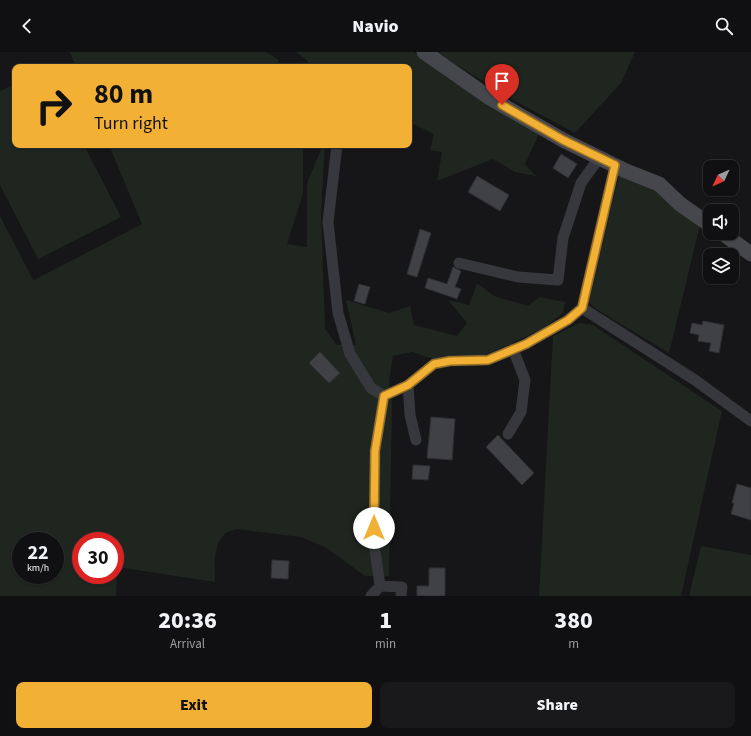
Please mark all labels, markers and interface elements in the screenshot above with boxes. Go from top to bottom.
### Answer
text: Navio [352,14,399,39]
icon: back [16,15,38,37]
icon: search [713,15,735,37]
pin [485,64,519,105]
icon: arrive [491,70,513,92]
text: 80 m [94,74,153,114]
icon: right [28,80,80,132]
text: Turn right [94,111,168,136]
north arrow [703,160,739,196]
map controls [703,160,739,284]
button: sound [703,204,739,240]
button: layers [703,248,739,284]
position arrow [353,507,395,549]
speed limit sign: 30 [72,532,124,584]
text: 22 [27,539,49,567]
text: km/h [27,561,49,575]
text: 20:36 [158,603,217,638]
text: 1 [379,603,392,638]
text: 380 [554,603,593,638]
text: Arrival [170,635,205,653]
text: min [375,635,396,653]
text: m [568,635,579,653]
button: Exit [16,682,372,728]
button: Share [380,682,735,728]

